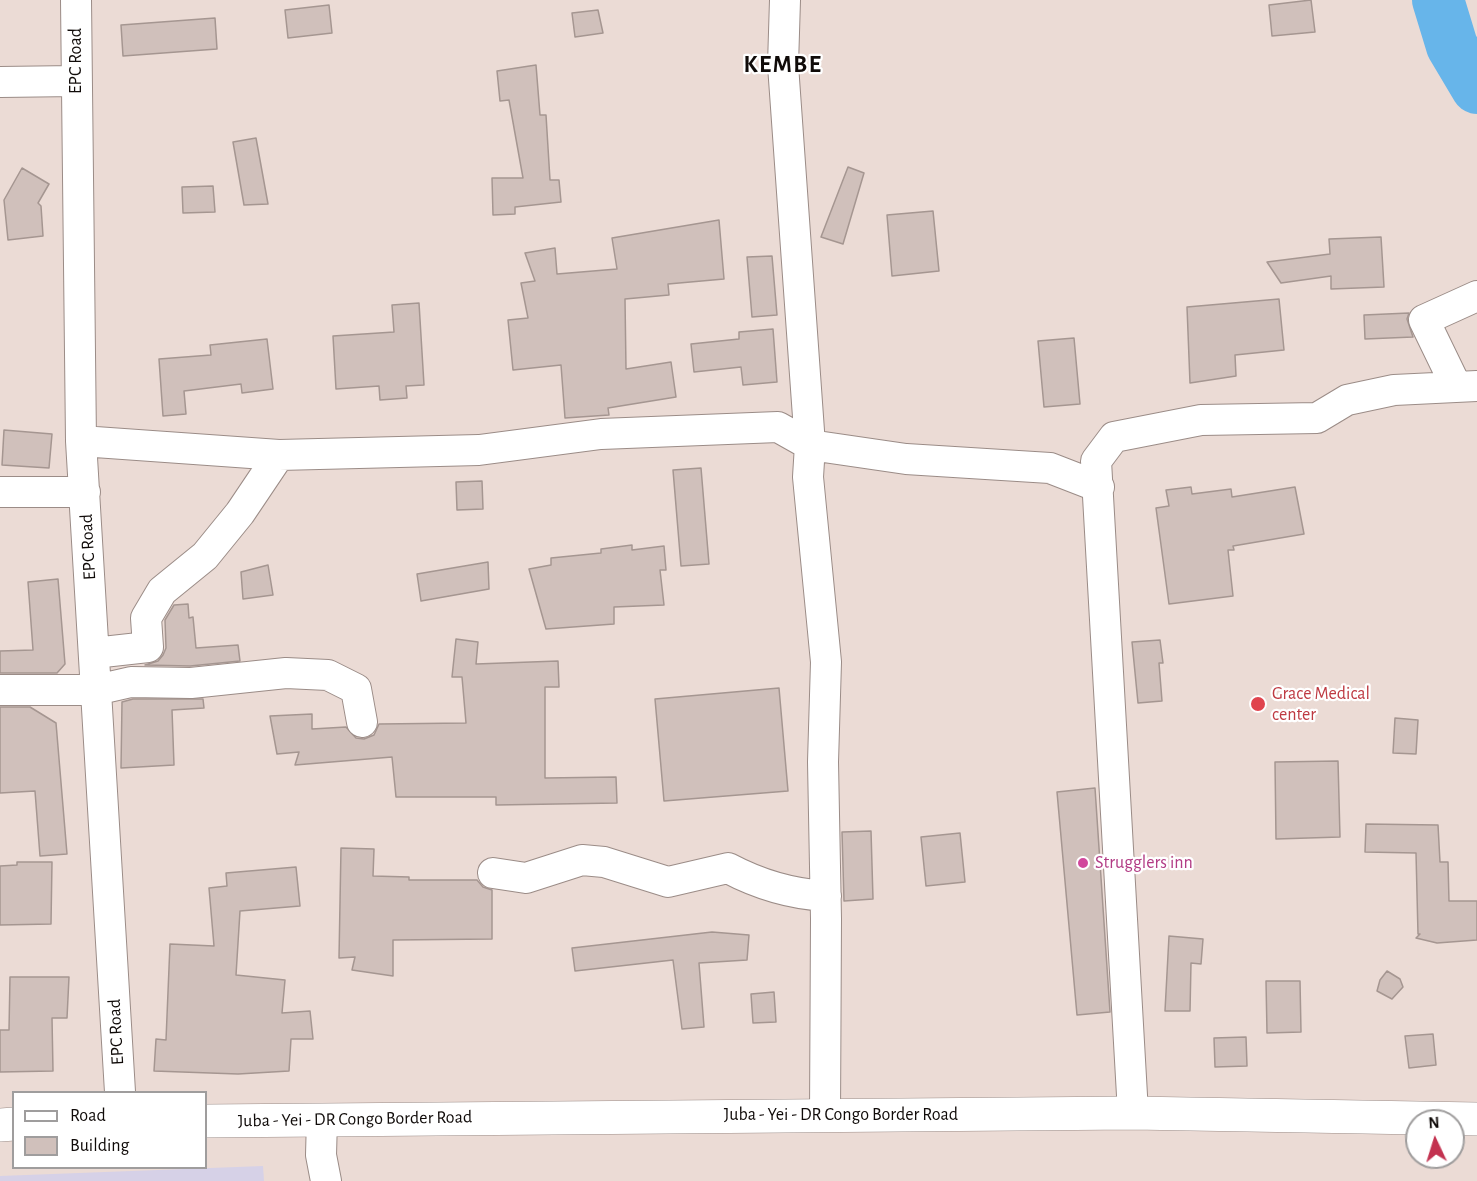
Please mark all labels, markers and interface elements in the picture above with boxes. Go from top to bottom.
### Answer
street label: EPC Road [65,28,87,94]
district label: KEMBE [744,51,822,79]
street label: EPC Road [75,513,101,581]
place label: Grace Medical center [1272,683,1370,726]
marker: Grace Medical center [1249,695,1267,713]
place label: Strugglers inn [1095,852,1193,874]
marker: Strugglers inn [1076,856,1090,870]
street label: EPC Road [103,998,129,1066]
legend [12,1091,207,1169]
street label: Juba - Yei - DR Congo Border Road [724,1104,958,1126]
street label: Juba - Yei - DR Congo Border Road [238,1106,472,1132]
text: Road [70,1107,106,1125]
north arrow [1405,1109,1465,1169]
text: N [1428,1115,1440,1131]
text: Building [70,1137,129,1155]

